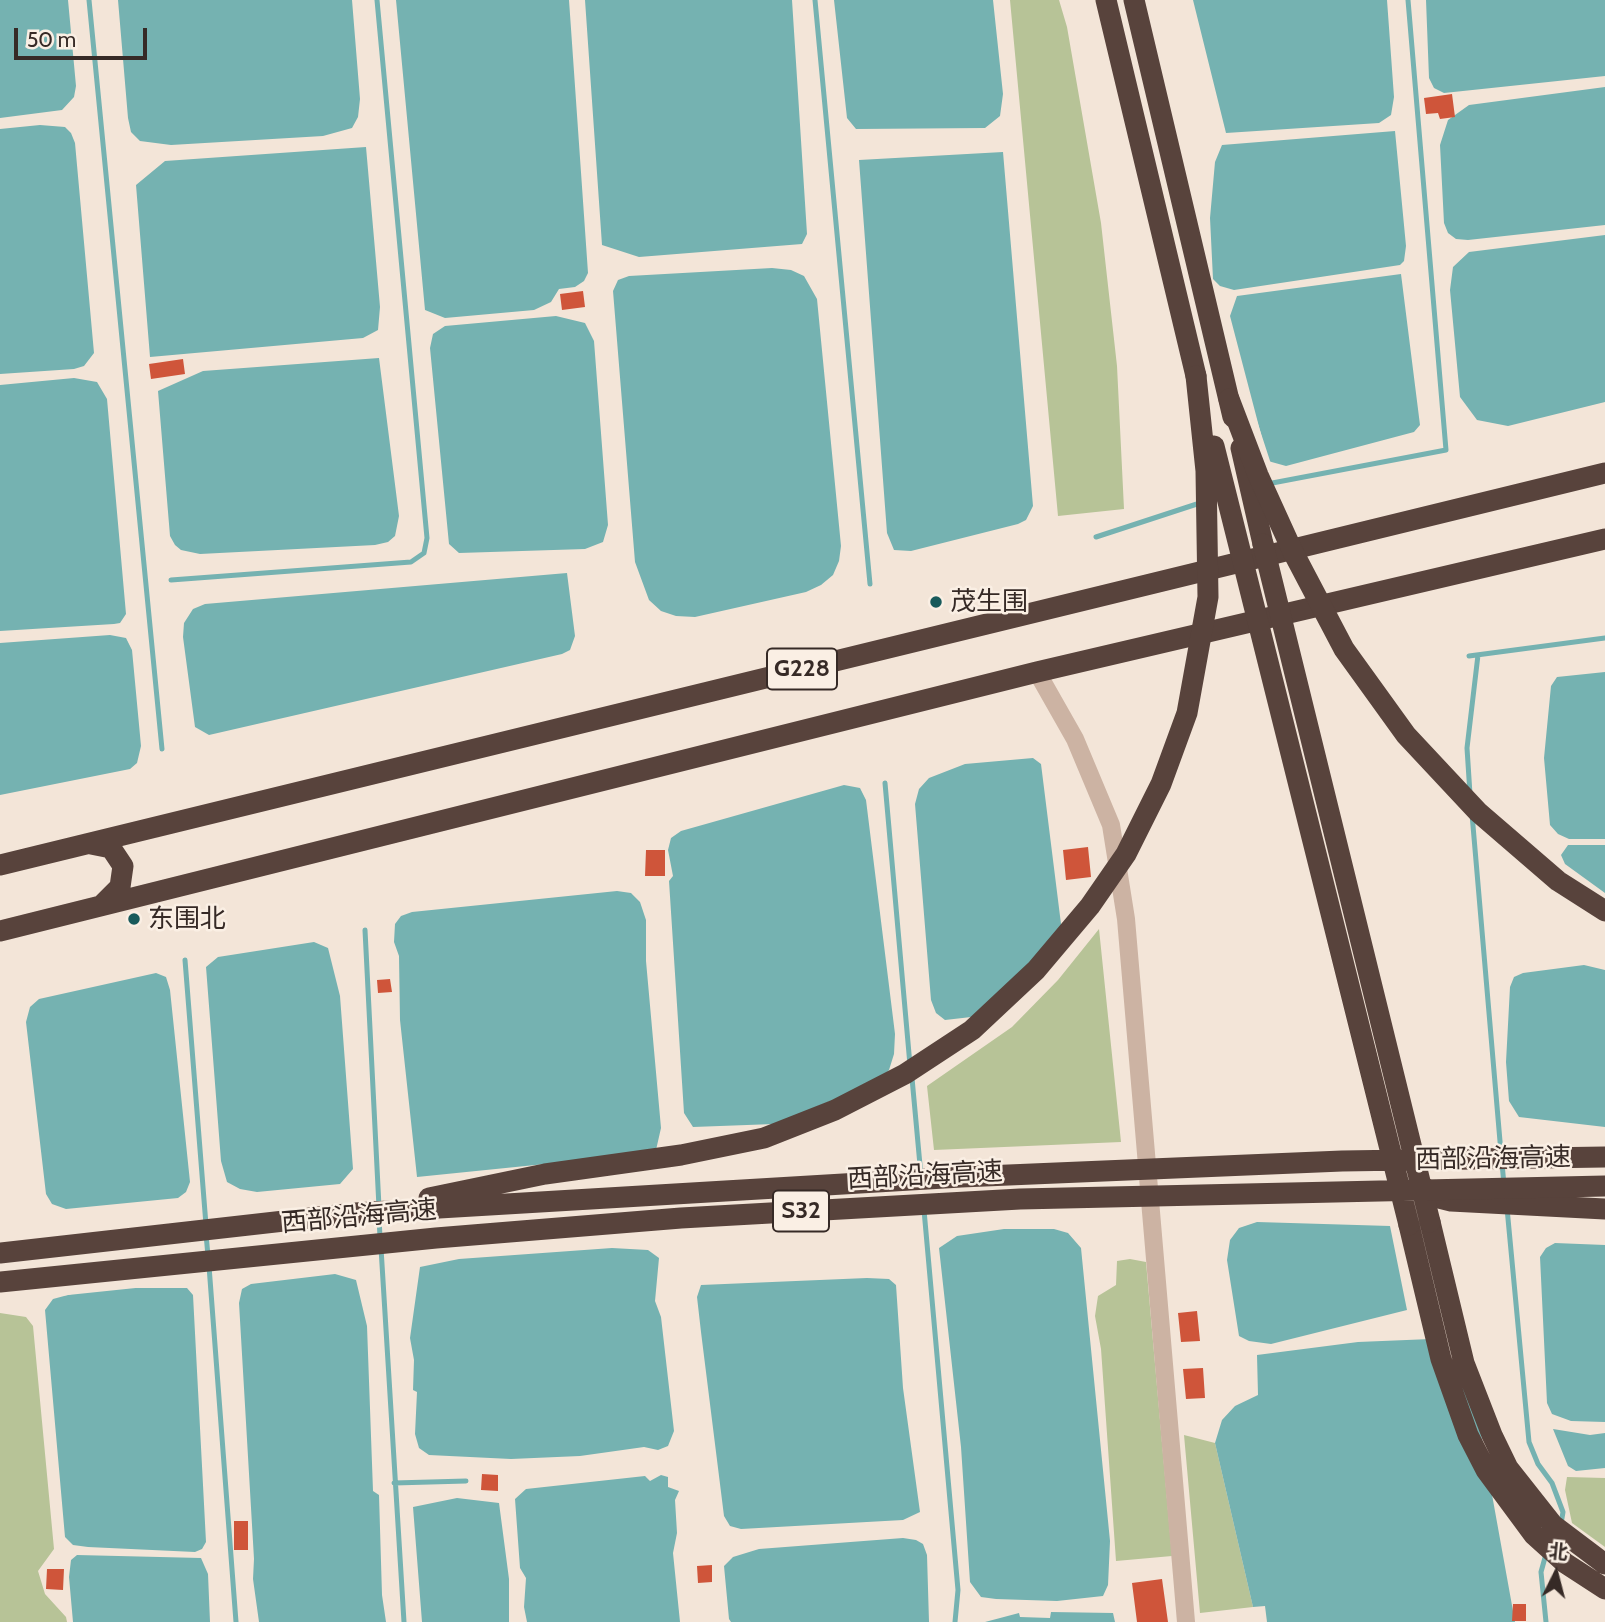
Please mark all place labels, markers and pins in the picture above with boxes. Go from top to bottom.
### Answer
place label: 茂生围 [950,586,1028,618]
marker: 茂生围 [928,594,944,610]
place label: 东围北 [148,903,226,935]
marker: 东围北 [126,911,142,927]

